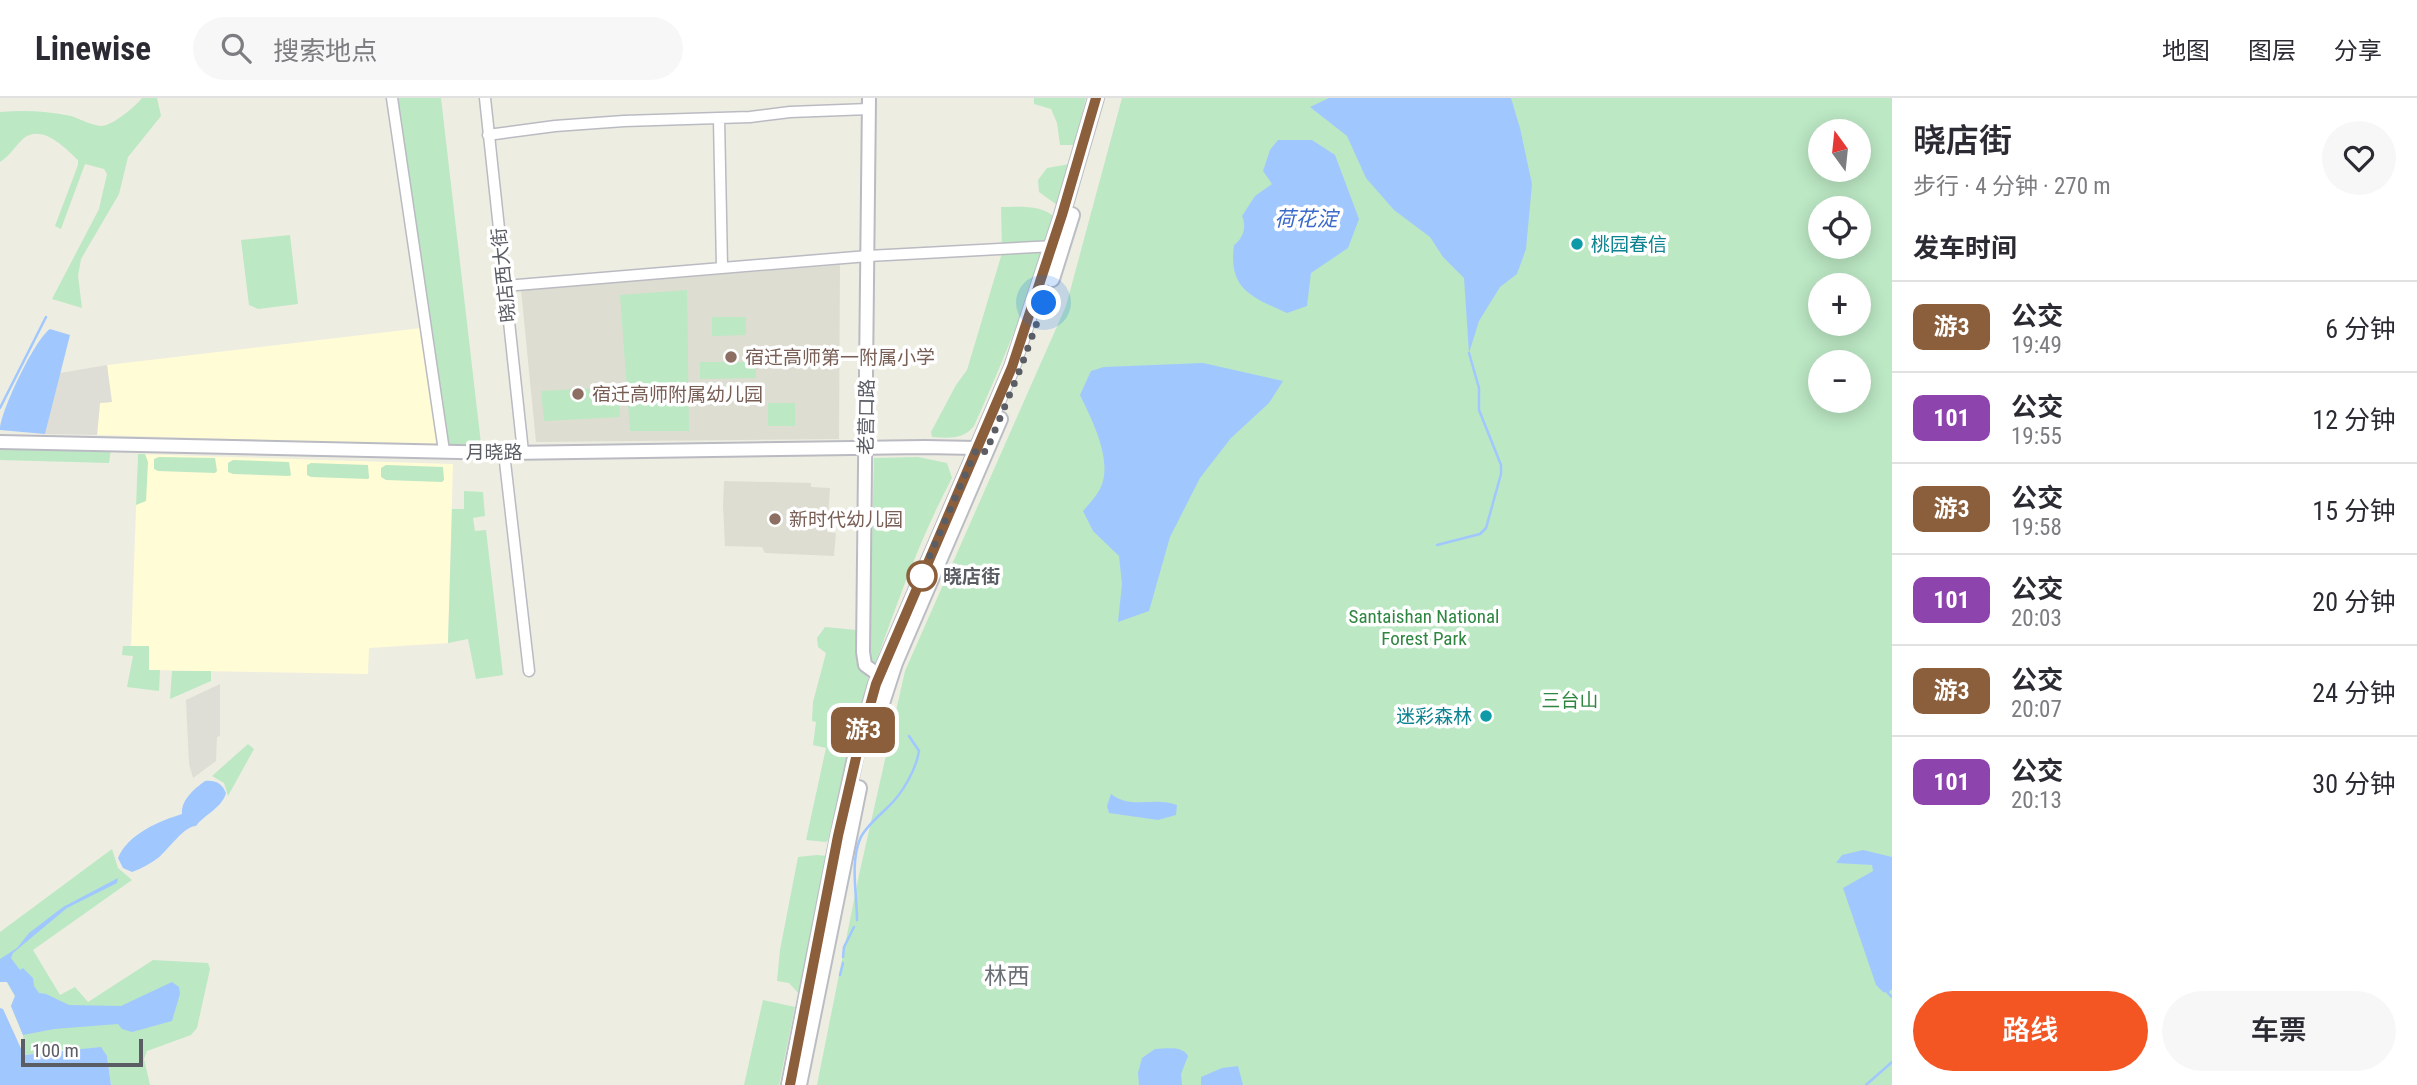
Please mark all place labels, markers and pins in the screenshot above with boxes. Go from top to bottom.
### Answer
place label: 桃园春信 [1591,233,1667,256]
marker: 桃园春信 [1569,236,1585,252]
place label: 宿迁高师第一附属小学 [745,346,935,369]
marker: 宿迁高师第一附属小学 [723,349,739,365]
place label: 宿迁高师附属幼儿园 [592,383,763,406]
marker: 宿迁高师附属幼儿园 [570,386,586,402]
place label: 新时代幼儿园 [789,508,903,531]
marker: 新时代幼儿园 [767,511,783,527]
marker: 晓店街 [907,561,937,591]
place label: 晓店街 [943,565,1000,588]
place label: 迷彩森林 [1396,705,1472,728]
marker: 迷彩森林 [1478,708,1494,724]

